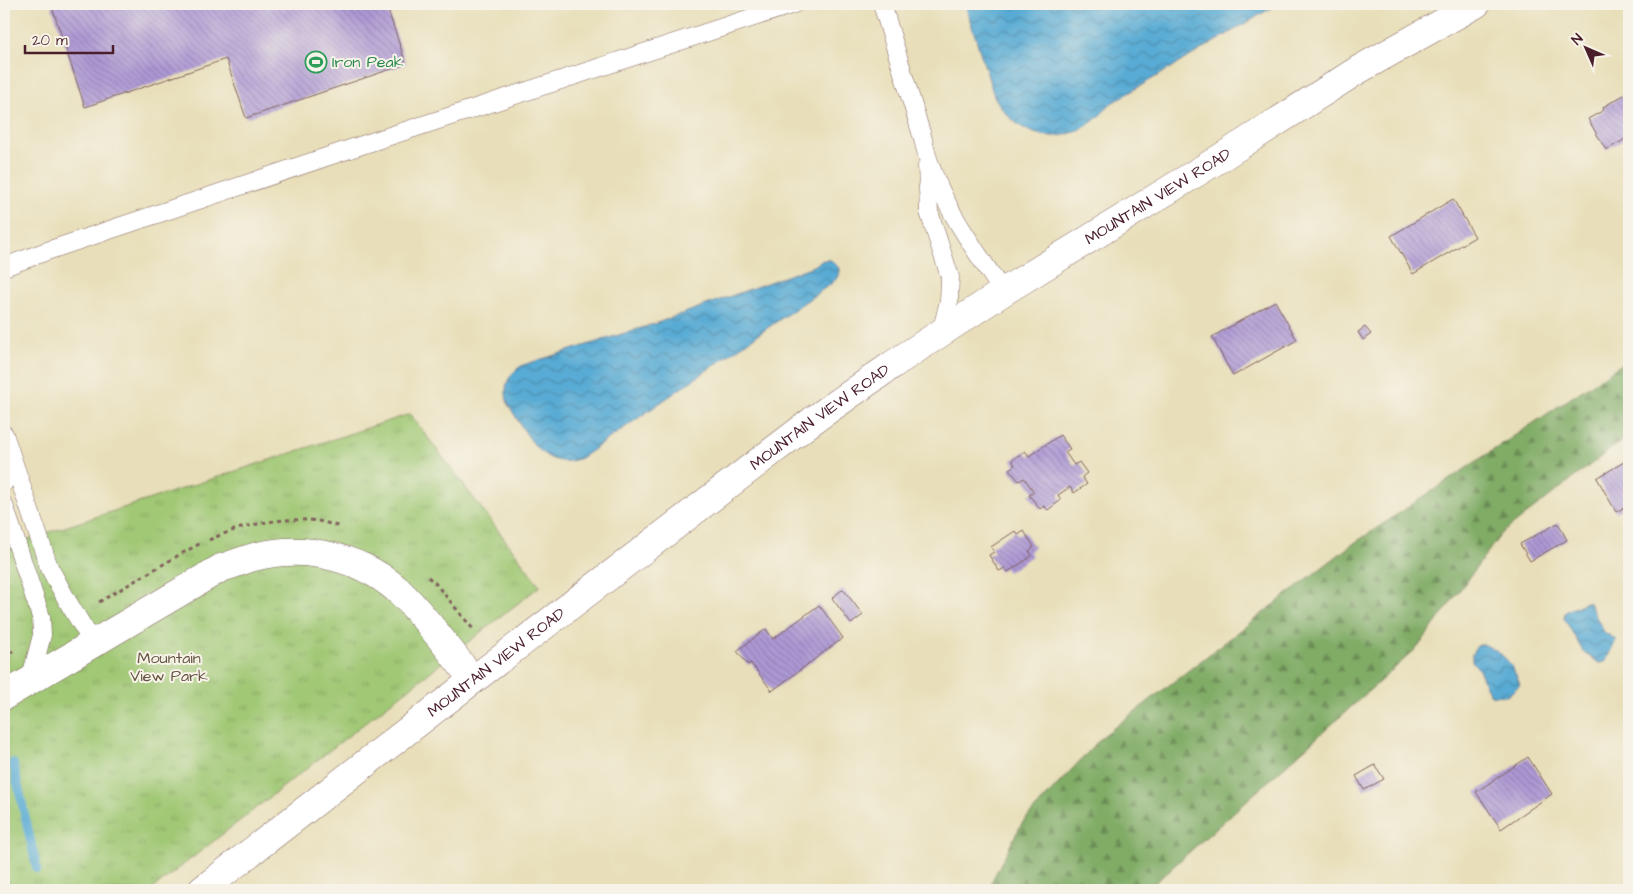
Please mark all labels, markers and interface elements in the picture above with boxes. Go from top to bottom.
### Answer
scale bar [25,22,112,54]
north arrow [1560,22,1610,72]
text: N [1567,29,1588,50]
text: 20 m [32,30,68,51]
sports icon: Iron Peak [304,50,328,74]
place label: Iron Peak [332,51,404,73]
street label: MOUNTAIN VIEW ROAD [1081,143,1235,250]
street label: MOUNTAIN VIEW ROAD [745,359,894,476]
street label: MOUNTAIN VIEW ROAD [423,603,570,722]
park label: Mountain View Park [130,647,208,687]

